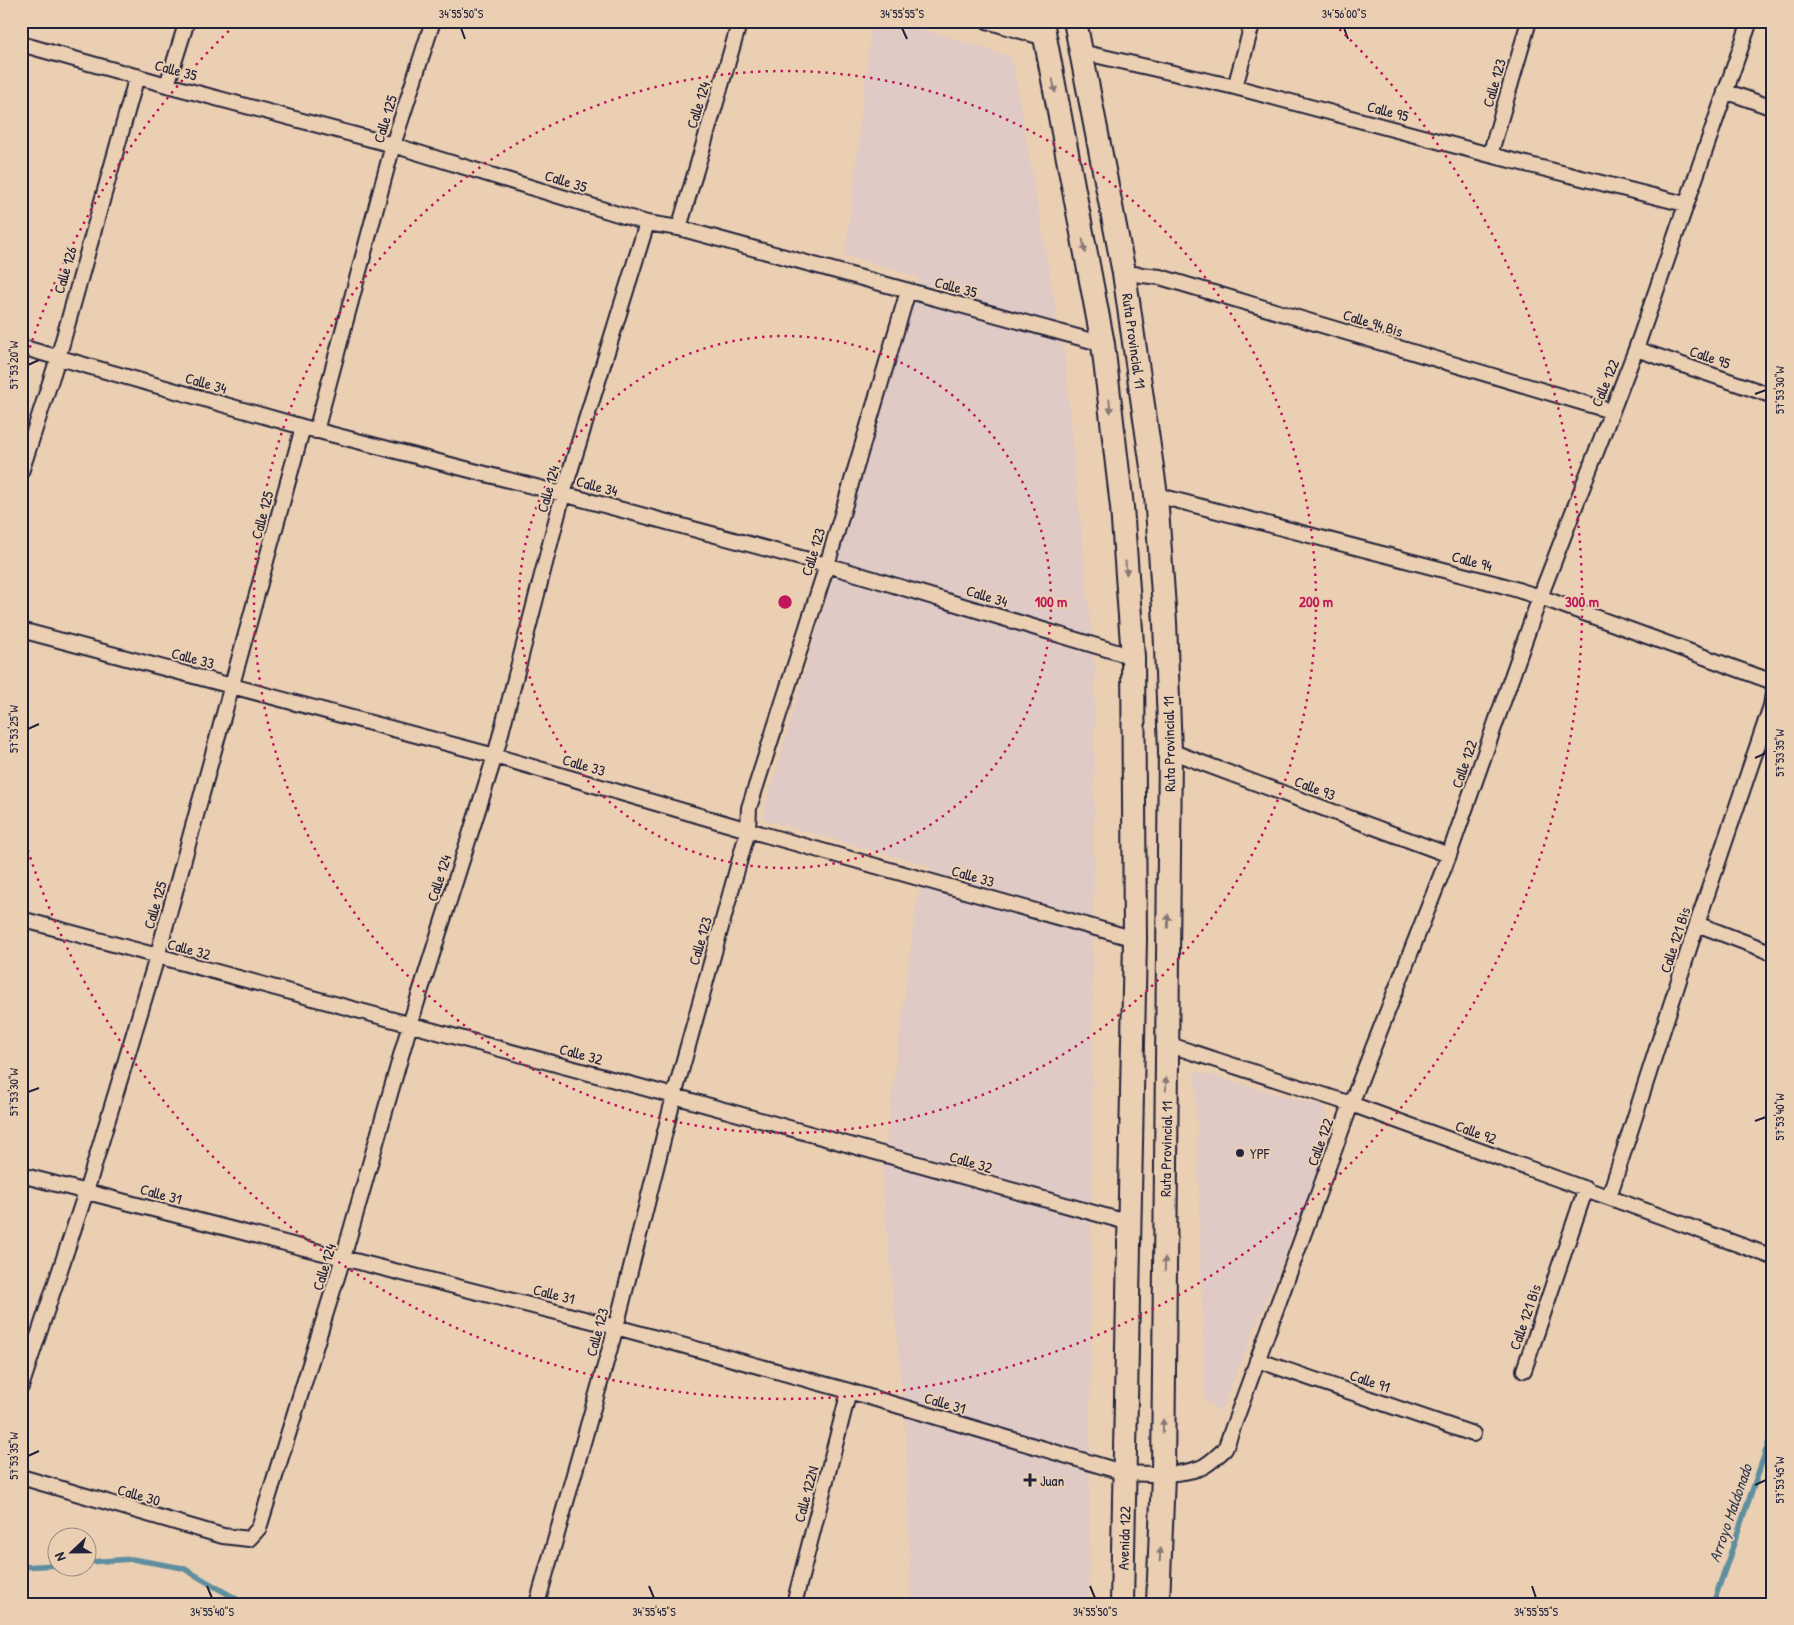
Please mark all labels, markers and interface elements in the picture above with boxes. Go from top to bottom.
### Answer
text: 34°55'50"S [439,5,484,22]
text: 34°55'55"S [880,5,925,22]
text: 34°56'00"S [1322,5,1367,22]
street label: Calle 35 [152,54,200,86]
street label: Calle 123 [1477,56,1511,110]
one-way arrow [1050,78,1058,94]
street label: Calle 124 [681,79,715,131]
street label: Calle 125 [368,92,402,145]
street label: Calle 95 [1365,95,1412,127]
street label: Calle 35 [542,165,590,198]
one-way arrow [1081,238,1089,254]
street label: Calle 126 [48,244,82,296]
street label: Calle 35 [932,271,980,303]
street label: Ruta Provincial 11 [1117,292,1151,390]
street label: Calle 94 Bis [1341,304,1406,342]
text: 57°53'20"W [5,340,22,389]
street label: Calle 95 [1687,340,1734,374]
street label: Calle 122 [1586,356,1624,410]
text: 57°53'30"W [1771,365,1788,414]
street label: Calle 34 [183,367,230,399]
one-way arrow [1106,398,1114,414]
street label: Calle 124 [531,463,565,515]
street label: Calle 34 [574,470,621,502]
street label: Calle 125 [246,488,279,541]
street label: Calle 123 [796,525,830,579]
street label: Calle 94 [1449,546,1495,577]
one-way arrow [1123,560,1131,576]
street label: Calle 34 [964,580,1011,612]
text: 100 m [1035,591,1067,612]
text: 200 m [1299,591,1333,612]
text: 300 m [1565,591,1599,612]
centre of rings [776,593,794,611]
street label: Calle 33 [169,642,217,674]
street label: Ruta Provincial 11 [1158,696,1180,792]
text: 57°53'25"W [5,704,22,753]
text: 57°53'35"W [1771,729,1788,777]
street label: Calle 122 [1446,737,1482,791]
street label: Calle 33 [560,749,608,781]
street label: Calle 93 [1292,771,1339,805]
street label: Calle 124 [422,852,457,904]
street label: Calle 33 [949,860,997,892]
street label: Calle 125 [138,878,172,931]
street label: Calle 121 Bis [1654,904,1696,976]
one-way arrow [1164,913,1172,929]
street label: Calle 123 [683,914,717,968]
street label: Calle 32 [165,933,213,965]
street label: Calle 32 [557,1038,605,1070]
text: 57°53'30"W [5,1067,22,1116]
one-way arrow [1162,1075,1170,1091]
text: 57°53'40"W [1771,1093,1788,1141]
street label: Ruta Provincial 11 [1155,1101,1177,1197]
street label: Calle 122 [1302,1115,1338,1169]
street label: Calle 92 [1452,1115,1500,1149]
place label: YPF [1250,1143,1270,1164]
street label: Calle 32 [947,1146,995,1178]
marker: YPF [1234,1147,1246,1159]
street label: Calle 31 [138,1178,184,1210]
street label: Calle 124 [307,1241,341,1293]
one-way arrow [1161,1255,1169,1271]
street label: Calle 31 [531,1279,577,1309]
street label: Calle 121 Bis [1504,1281,1546,1353]
street label: Calle 123 [580,1305,614,1358]
street label: Calle 91 [1347,1364,1393,1398]
street label: Calle 31 [922,1387,968,1419]
one-way arrow [1159,1418,1167,1434]
text: 57°53'35"W [5,1432,22,1480]
text: 57°53'45"W [1771,1456,1788,1503]
water label: Arroyo Maldonado [1703,1460,1758,1565]
street label: Calle 122N [788,1464,824,1524]
place label: Juan [1040,1470,1064,1491]
marker: Juan [1024,1474,1036,1486]
street label: Calle 30 [115,1479,163,1511]
street label: Avenida 122 [1112,1506,1136,1570]
north arrow [48,1528,98,1578]
one-way arrow [1156,1547,1164,1563]
text: N [49,1550,70,1564]
text: 34°55'40"S [190,1603,234,1620]
text: 34°55'45"S [632,1603,676,1620]
text: 34°55'50"S [1073,1603,1118,1620]
text: 34°55'55"S [1514,1603,1559,1620]

